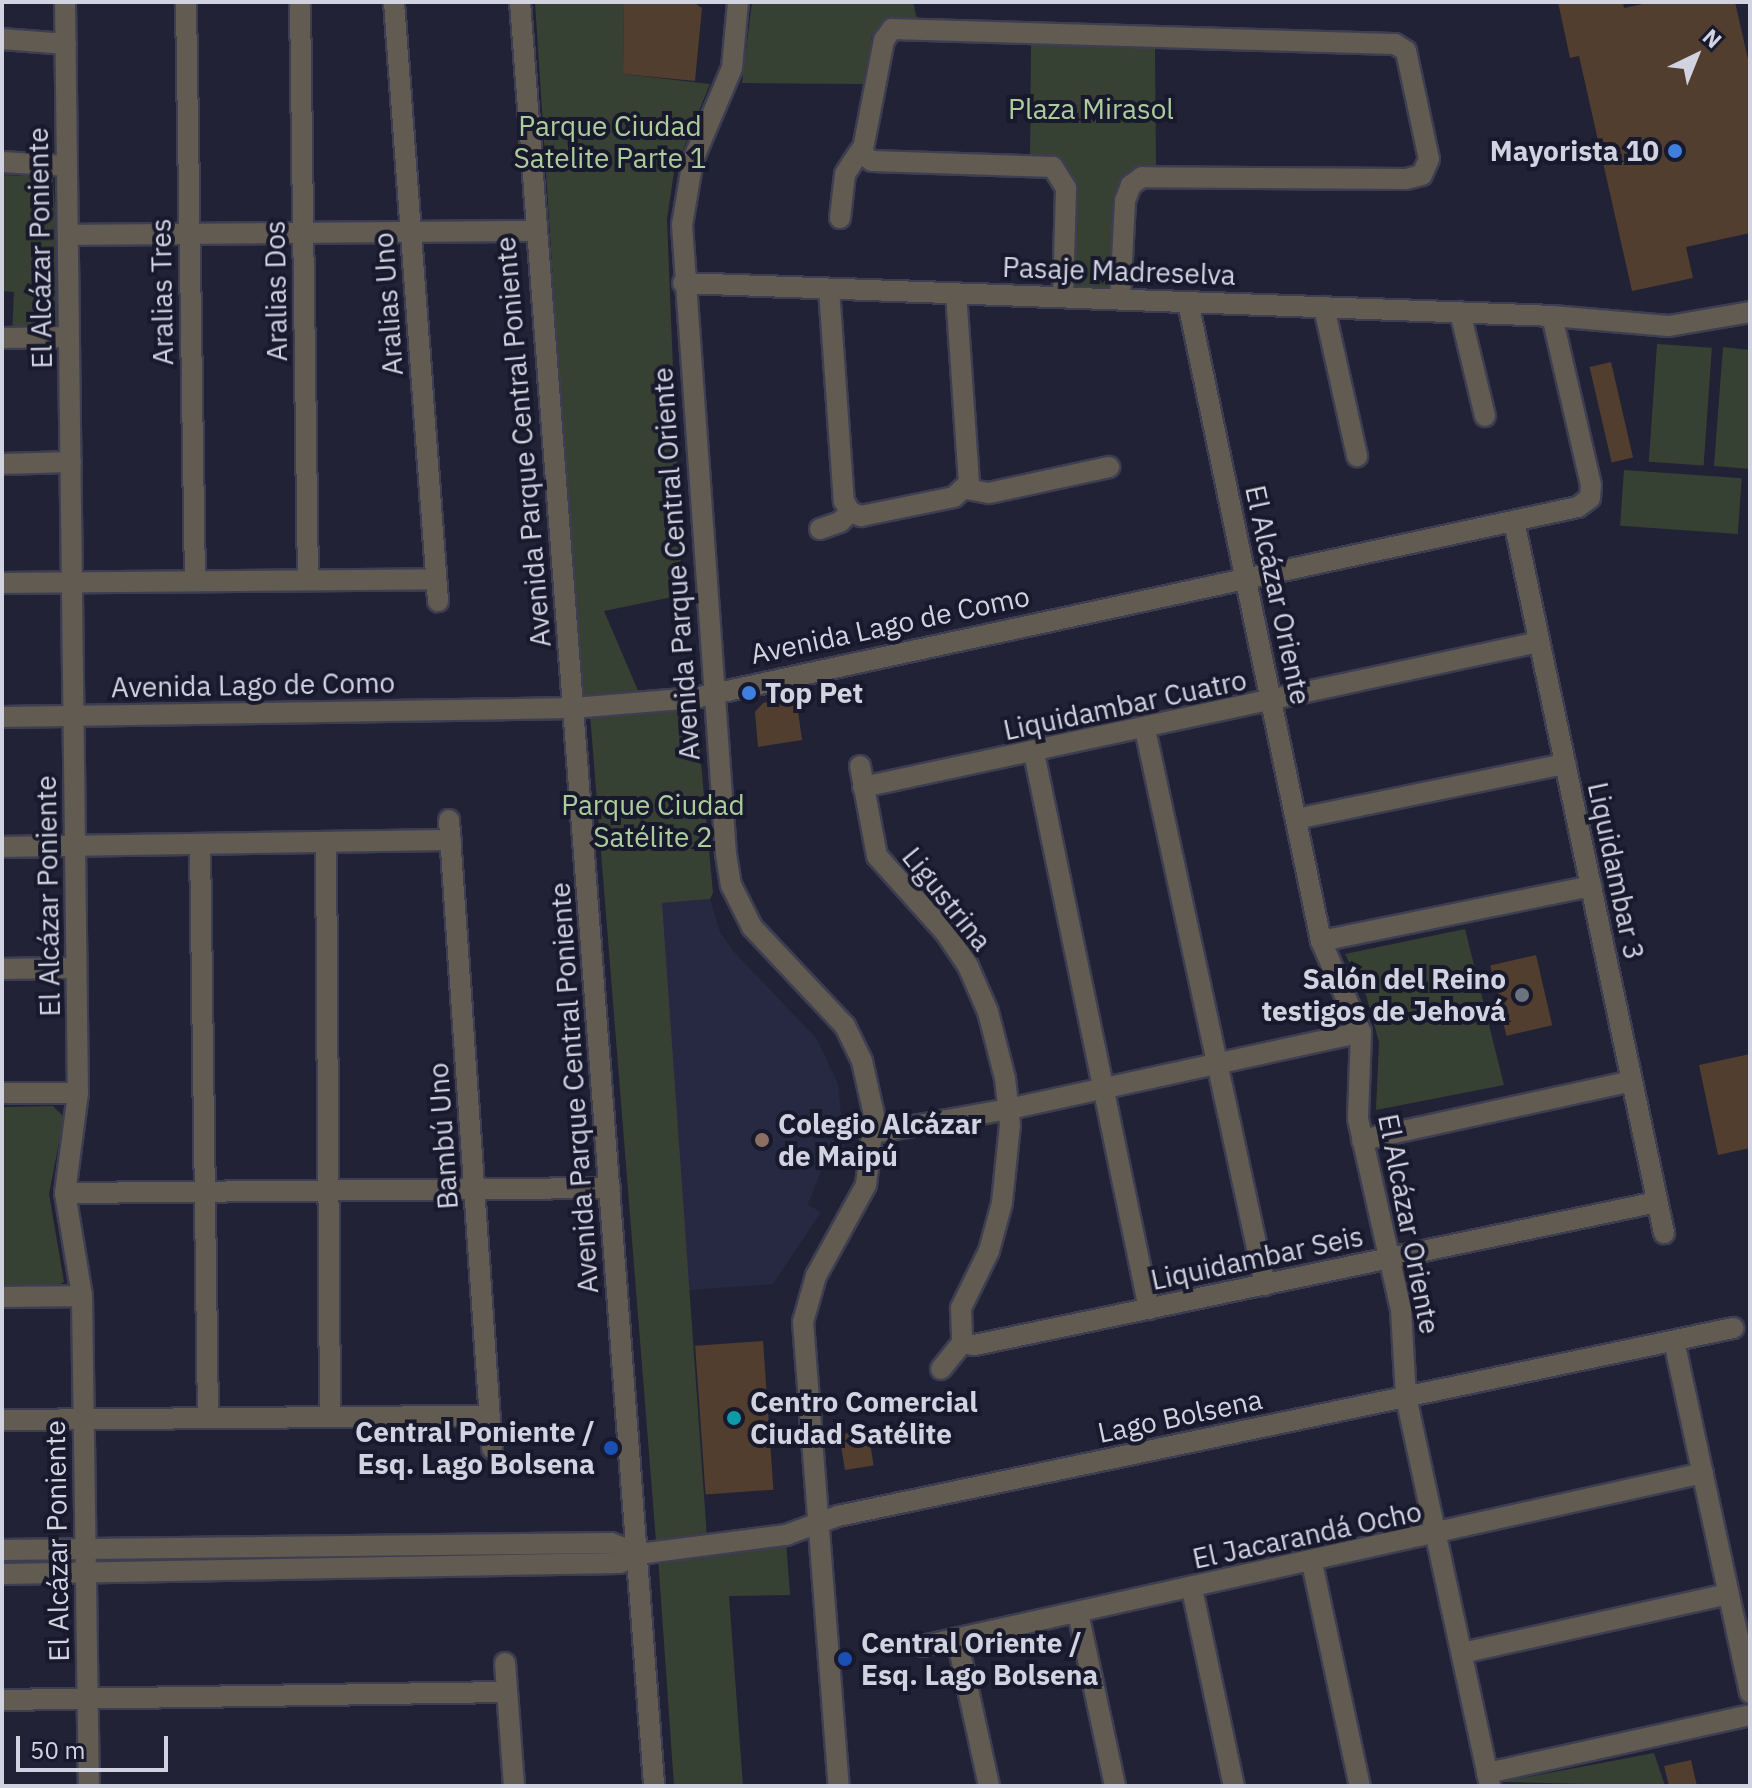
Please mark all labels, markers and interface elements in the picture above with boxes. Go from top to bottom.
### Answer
north arrow [1656,16,1736,96]
text: N [1697,22,1728,54]
park label: Plaza Mirasol [1008,92,1174,126]
park label: Parque Ciudad Satelite Parte 1 [513,109,707,175]
street label: El Alcázar Poniente [21,127,59,369]
place label: Mayorista 10 [1490,134,1659,168]
marker: Mayorista 10 [1666,142,1684,160]
street label: Aralias Tres [144,218,180,366]
street label: Aralias Dos [258,220,294,362]
street label: Aralias Uno [366,231,410,377]
street label: Avenida Parque Central Poniente [488,235,558,649]
street label: Pasaje Madreselva [1002,250,1236,292]
street label: Avenida Parque Central Oriente [645,366,707,762]
street label: El Alcázar Oriente [1238,482,1318,708]
street label: Avenida Lago de Como [747,579,1033,671]
street label: Liquidambar Cuatro [1000,663,1250,747]
street label: Avenida Lago de Como [111,666,395,704]
place label: Top Pet [765,676,863,710]
marker: Top Pet [740,684,758,702]
street label: El Alcázar Poniente [29,775,67,1017]
street label: Liquidambar 3 [1581,779,1651,963]
park label: Parque Ciudad Satélite 2 [561,788,745,854]
street label: Ligustrina [895,841,999,957]
street label: Avenida Parque Central Poniente [543,881,605,1295]
place label: Salón del Reino testigos de Jehová [1261,962,1506,1028]
marker: Salón del Reino testigos de Jehová [1513,986,1531,1004]
street label: Bambú Uno [421,1062,465,1210]
place label: Colegio Alcázar de Maipú [778,1107,982,1173]
street label: El Alcázar Oriente [1371,1111,1447,1337]
marker: Colegio Alcázar de Maipú [753,1131,771,1149]
street label: Liquidambar Seis [1148,1219,1366,1297]
street label: Lago Bolsena [1095,1382,1265,1450]
place label: Centro Comercial Ciudad Satélite [750,1385,978,1451]
marker: Centro Comercial Ciudad Satélite [725,1409,743,1427]
place label: Central Poniente / Esq. Lago Bolsena [355,1415,595,1481]
street label: El Alcázar Poniente [38,1420,76,1662]
marker: Central Poniente / Esq. Lago Bolsena [602,1439,620,1457]
street label: El Jacarandá Ocho [1189,1494,1425,1576]
place label: Central Oriente / Esq. Lago Bolsena [861,1626,1098,1692]
marker: Central Oriente / Esq. Lago Bolsena [836,1650,854,1668]
scale bar [20,1720,172,1770]
text: 50 m [30,1734,85,1766]

